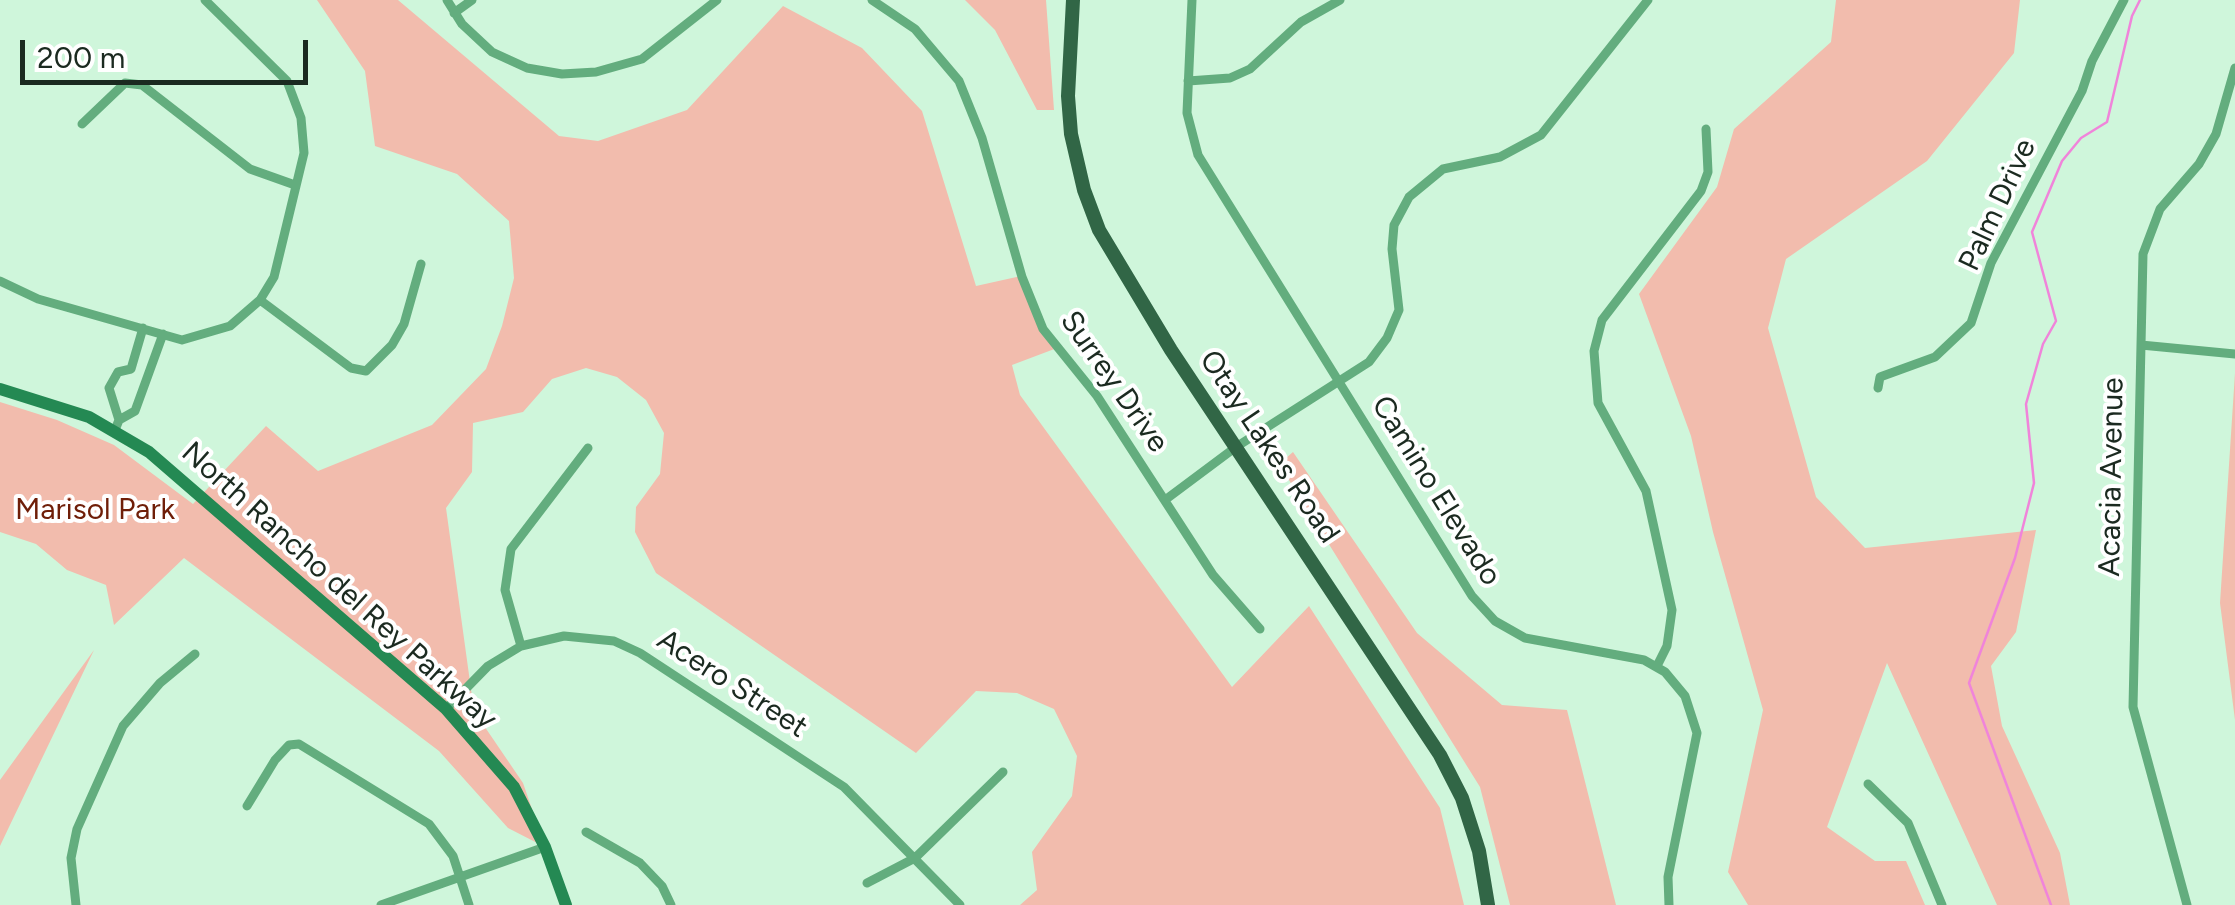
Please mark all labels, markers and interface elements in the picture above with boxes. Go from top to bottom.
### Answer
scale bar [25,20,312,82]
text: 200 m [37,39,125,76]
street label: Palm Drive [1952,133,2044,277]
street label: Surrey Drive [1052,305,1176,459]
street label: Otay Lakes Road [1191,344,1347,550]
street label: Acacia Avenue [2092,377,2132,577]
street label: Camino Elevado [1363,390,1509,592]
street label: North Rancho del Rey Parkway [174,435,504,737]
park label: Marisol Park [15,492,175,528]
street label: Acero Street [650,622,814,746]

